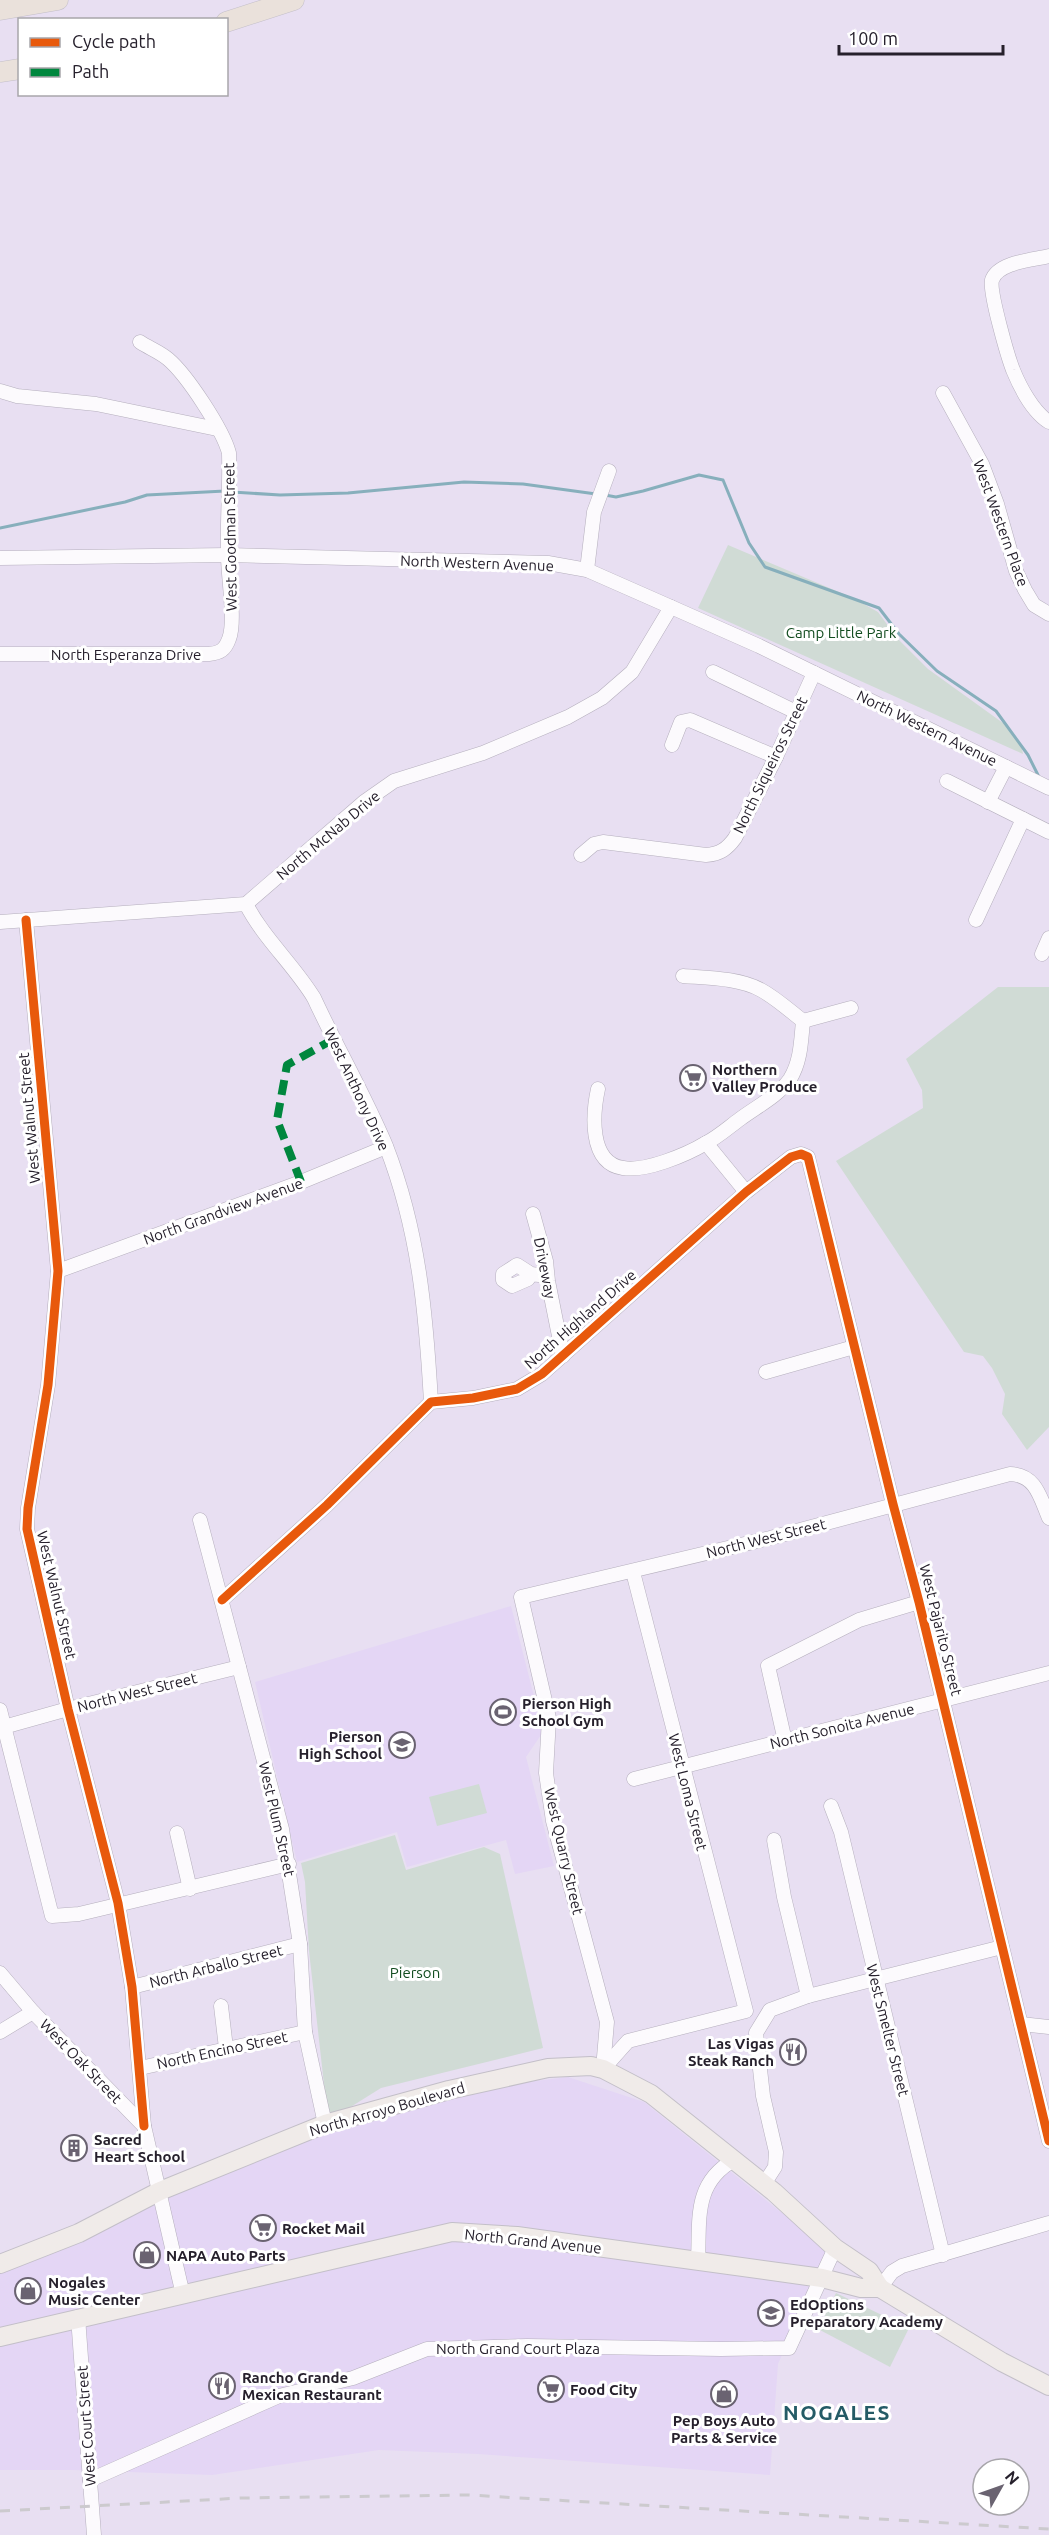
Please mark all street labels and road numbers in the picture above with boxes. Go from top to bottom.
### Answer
street label: West Western Place [970,457,1032,589]
street label: West Goodman Street [220,462,240,611]
street label: North Western Avenue [400,552,554,574]
street label: North Esperanza Drive [51,646,201,663]
street label: North Western Avenue [854,687,1000,769]
street label: North Siqueiros Street [729,694,811,836]
street label: North McNab Drive [273,787,383,883]
street label: West Anthony Drive [321,1025,393,1153]
street label: West Walnut Street [15,1052,43,1184]
street label: North Grandview Avenue [141,1174,305,1248]
street label: Driveway [531,1236,559,1300]
street label: North Highland Drive [521,1266,639,1372]
street label: North West Street [704,1515,828,1561]
street label: West Walnut Street [34,1529,80,1661]
street label: West Pajarito Street [916,1562,966,1698]
street label: North West Street [75,1669,199,1715]
street label: North Sonoita Avenue [768,1700,916,1752]
street label: West Loma Street [665,1732,711,1852]
street label: West Plum Street [256,1760,299,1878]
street label: West Quarry Street [541,1786,587,1916]
street label: North Arballo Street [148,1941,285,1991]
street label: West Smelter Street [863,1962,913,2098]
street label: West Oak Street [37,2016,125,2107]
street label: North Encino Street [155,2028,289,2072]
street label: North Arroyo Boulevard [307,2079,467,2139]
street label: North Grand Avenue [464,2225,602,2257]
street label: North Grand Court Plaza [436,2340,600,2357]
street label: West Court Street [73,2365,99,2487]

